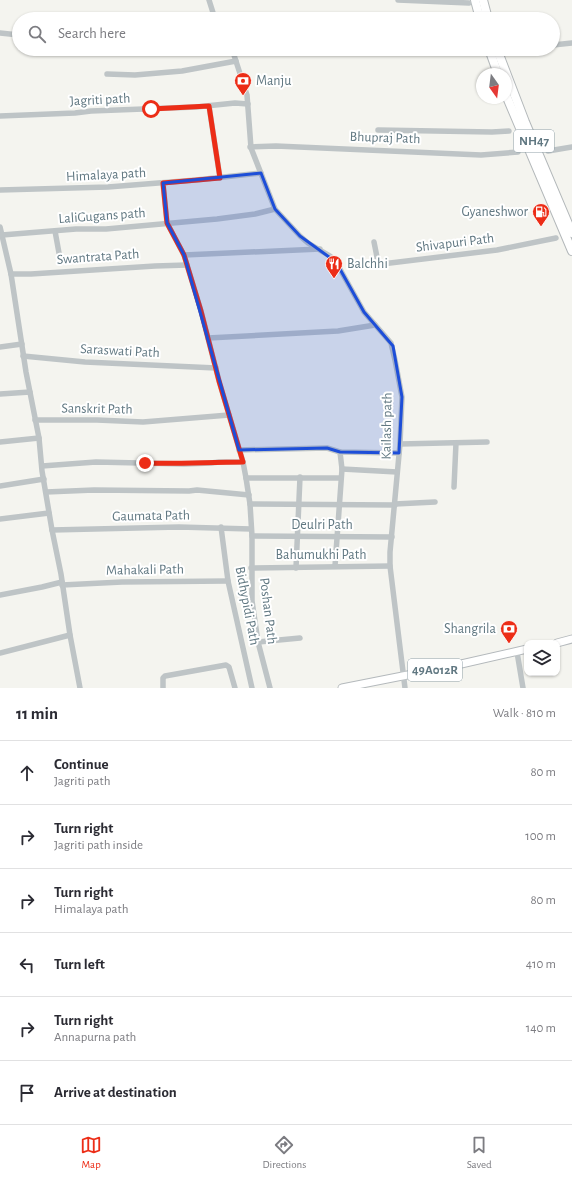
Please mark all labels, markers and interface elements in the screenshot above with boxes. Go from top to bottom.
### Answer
search box [12,12,560,56]
icon: search [26,23,48,45]
text: Search here [58,26,126,41]
north arrow [476,68,512,104]
bank icon: Manju [233,71,253,96]
place label: Manju [256,74,291,88]
street label: Jagriti path [69,91,131,109]
route start [142,100,160,118]
street label: Bhupraj Path [349,130,421,146]
road number: NH47 [514,130,554,152]
street label: Himalaya path [66,166,146,184]
fuel station icon: Gyaneshwor [531,202,551,227]
place label: Gyaneshwor [461,205,528,219]
street label: LaliGugans path [58,206,146,226]
street label: Shivapuri Path [415,231,495,255]
street label: Swantrata Path [56,247,140,267]
restaurant icon: Balchhi [324,254,344,279]
place label: Balchhi [347,257,388,271]
street label: Saraswati Path [80,342,160,360]
street label: Kailash path [379,392,395,460]
street label: Sanskrit Path [61,401,133,417]
route end [136,454,154,472]
street label: Gaumata Path [112,508,190,524]
street label: Deulri Path [291,518,353,532]
street label: Bahumukhi Path [275,548,367,562]
street label: Mahakali Path [106,562,184,578]
street label: Bidhypidi Path [233,566,261,646]
street label: Poshan Path [257,577,279,645]
bank icon: Shangrila [499,619,519,644]
place label: Shangrila [444,622,497,636]
map controls [524,640,560,676]
button: layers [524,640,560,676]
road number: 49A012R [408,659,462,681]
text: 11 min [16,705,58,722]
text: Walk · 810 m [493,707,556,720]
text: Continue [54,757,109,772]
icon: ahead [16,762,38,784]
text: 80 m [530,766,556,779]
text: Jagriti path [54,775,110,788]
text: Turn right [54,821,113,836]
icon: right [16,826,38,848]
text: 100 m [525,830,556,843]
text: Jagriti path inside [54,839,143,852]
text: Turn right [54,885,113,900]
icon: right [16,890,38,912]
text: 80 m [530,894,556,907]
text: Himalaya path [54,903,129,916]
icon: left [16,954,38,976]
text: Turn left [54,957,105,972]
text: 410 m [526,958,556,971]
text: Turn right [54,1013,113,1028]
icon: right [16,1018,38,1040]
text: 140 m [526,1022,556,1035]
text: Annapurna path [54,1031,136,1044]
icon: arrive [16,1082,38,1104]
text: Arrive at destination [54,1085,177,1100]
tab: Map [80,1134,102,1171]
tab: Directions [262,1134,306,1171]
tab: Saved [467,1134,492,1171]

